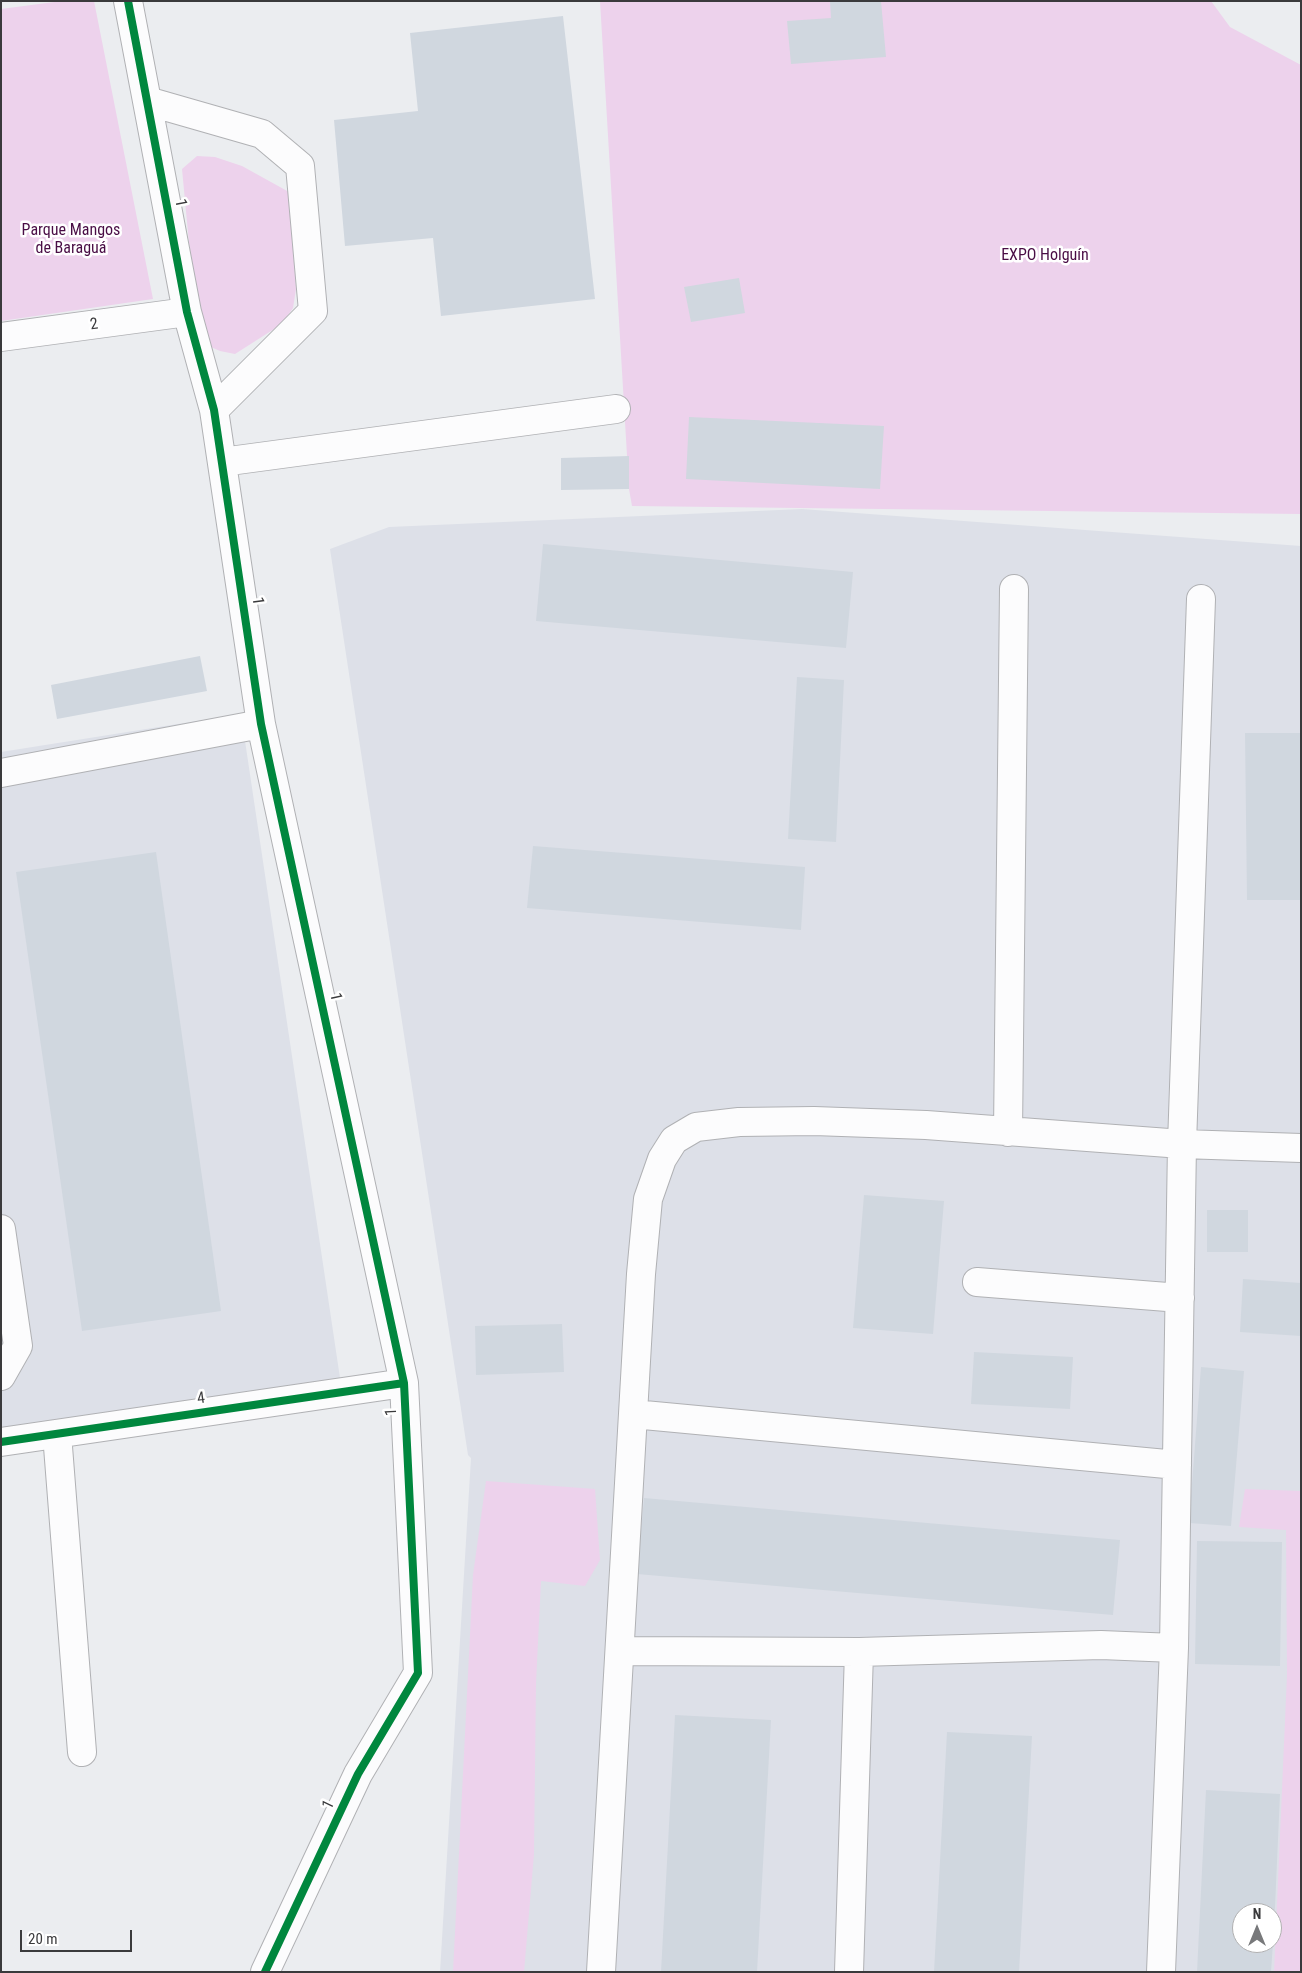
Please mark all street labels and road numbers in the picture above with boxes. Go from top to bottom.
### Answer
street label: 1 [170,197,190,209]
street label: 2 [89,315,99,335]
street label: 1 [247,596,267,606]
street label: 1 [325,991,345,1003]
street label: 4 [196,1389,206,1409]
street label: 1 [382,1408,402,1416]
street label: 1 [319,1797,339,1813]

